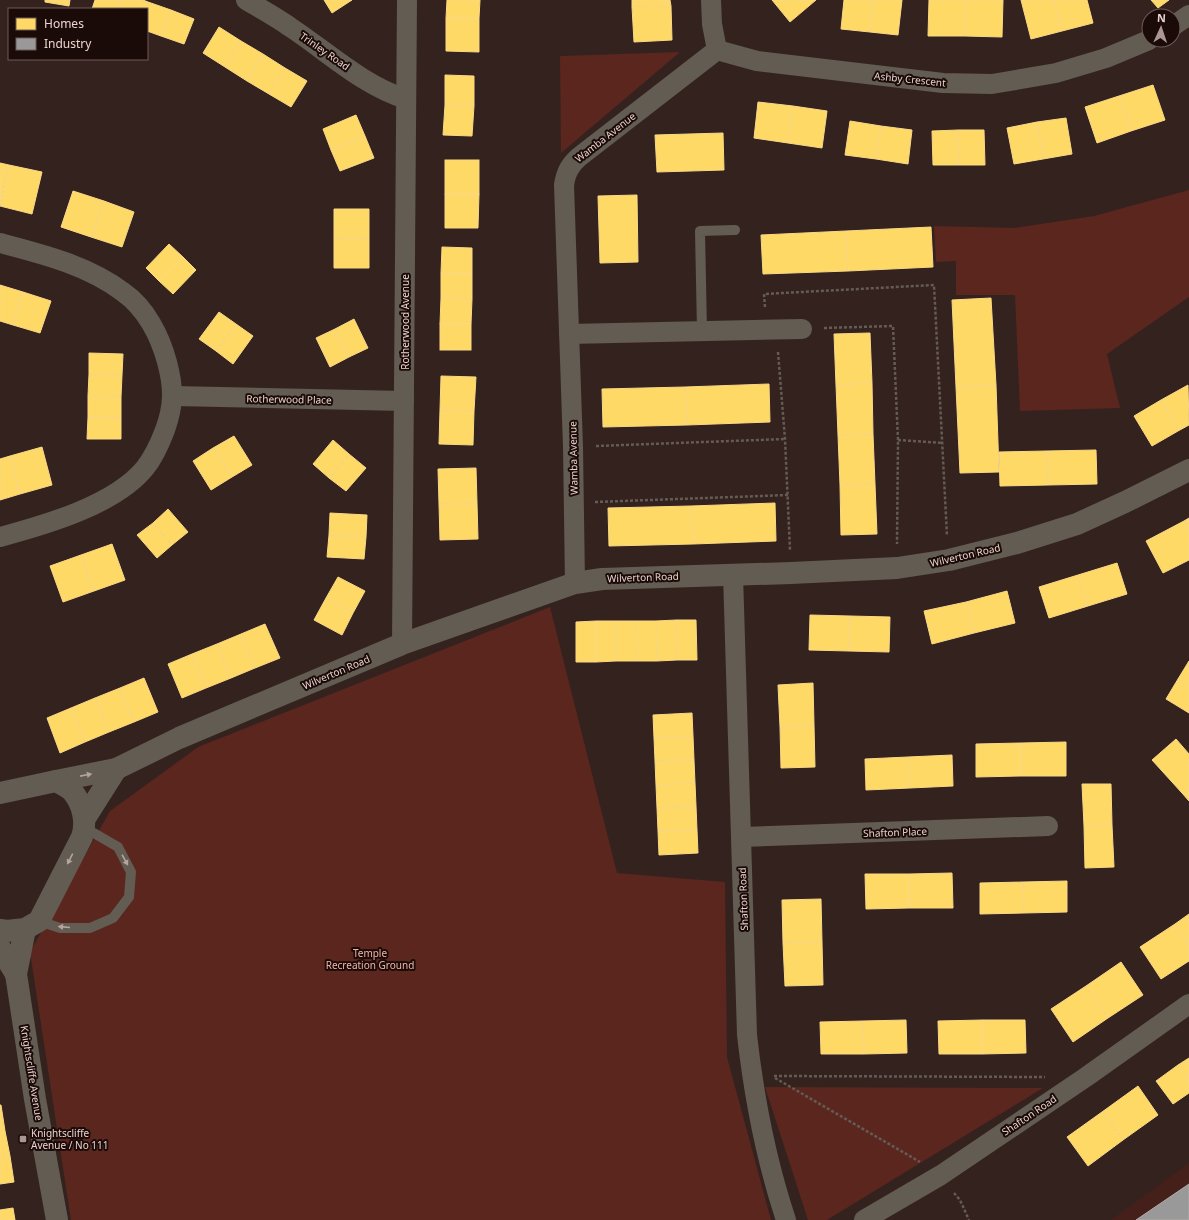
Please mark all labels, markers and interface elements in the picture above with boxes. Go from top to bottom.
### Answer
legend [8,8,148,60]
north arrow [1141,8,1181,48]
text: N [1157,10,1166,25]
text: Homes [44,15,84,32]
street label: Trinley Road [297,29,353,73]
text: Industry [44,35,92,52]
street label: Ashby Crescent [874,68,947,90]
street label: Wamba Avenue [572,109,639,165]
street label: Rotherwood Avenue [398,274,412,370]
street label: Rotherwood Place [246,391,332,407]
street label: Wamba Avenue [565,421,581,495]
street label: Wilverton Road [928,540,1002,570]
street label: Wilverton Road [607,569,679,585]
street label: Wilverton Road [300,652,372,692]
one-way arrow [80,772,92,778]
street label: Shafton Place [863,824,928,840]
one-way arrow [67,854,73,865]
one-way arrow [121,854,128,866]
street label: Shafton Road [735,867,751,931]
one-way arrow [58,924,70,931]
park label: Temple Recreation Ground [326,946,414,972]
street label: Knightscliffe Avenue [18,1025,46,1122]
street label: Shafton Road [999,1092,1059,1138]
place label: Knightscliffe Avenue / No 111 [31,1126,108,1152]
marker: Knightscliffe Avenue / No 111 [18,1134,28,1144]

